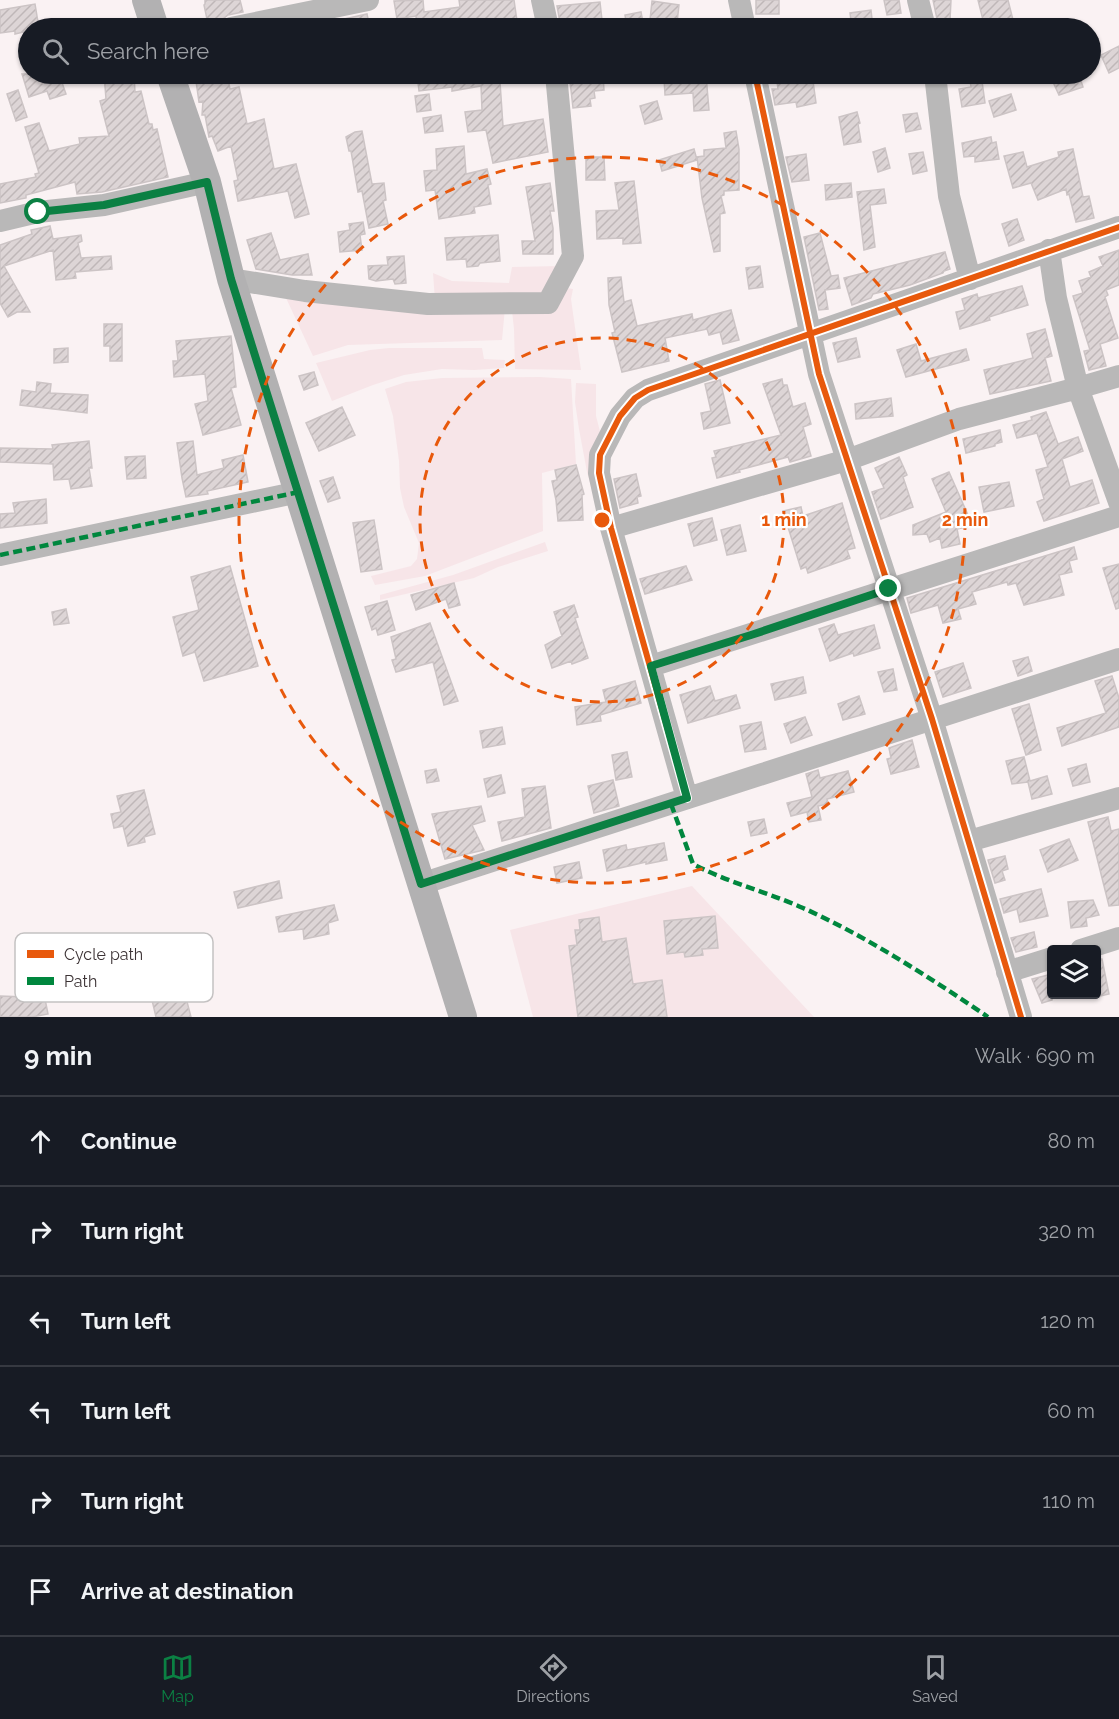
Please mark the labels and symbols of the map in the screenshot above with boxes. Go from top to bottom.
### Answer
route start [24,198,50,224]
text: 1 min [761,509,807,530]
text: 2 min [942,509,988,530]
centre of rings [592,510,612,530]
route end [875,575,901,601]
legend [15,933,213,1002]
text: Cycle path [64,945,143,964]
text: Path [64,972,97,991]

